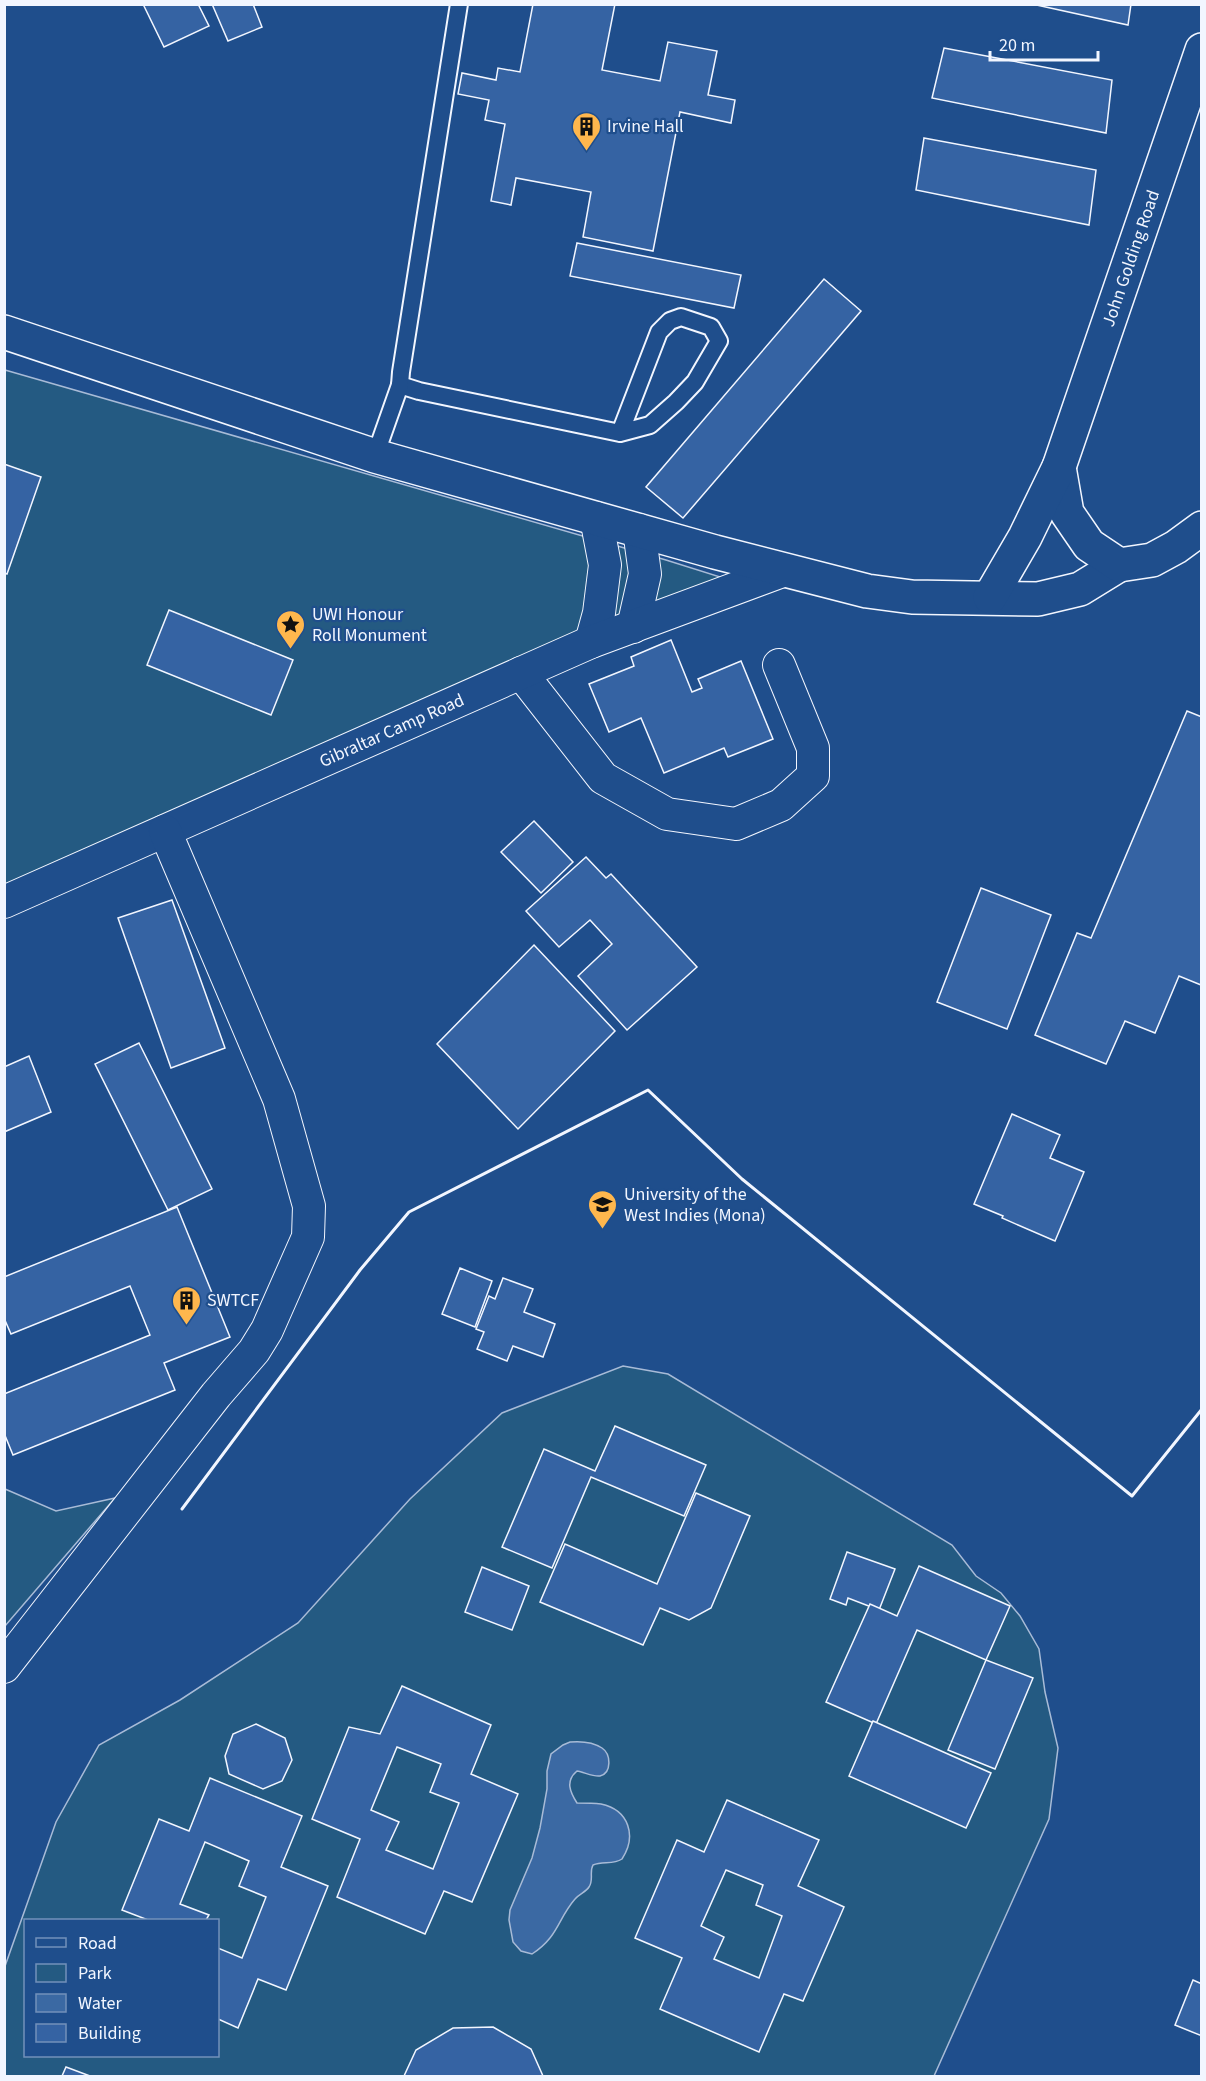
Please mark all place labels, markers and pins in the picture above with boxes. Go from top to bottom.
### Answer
building icon: Irvine Hall [570,110,602,152]
place label: Irvine Hall [607,114,684,139]
place label: UWI Honour Roll Monument [312,602,427,648]
place icon: UWI Honour Roll Monument [275,608,307,650]
place label: University of the West Indies (Mona) [624,1182,766,1228]
school or university icon: University of the West Indies (Mona) [587,1188,619,1230]
building icon: SWTCF [170,1284,202,1326]
place label: SWTCF [207,1288,259,1313]

